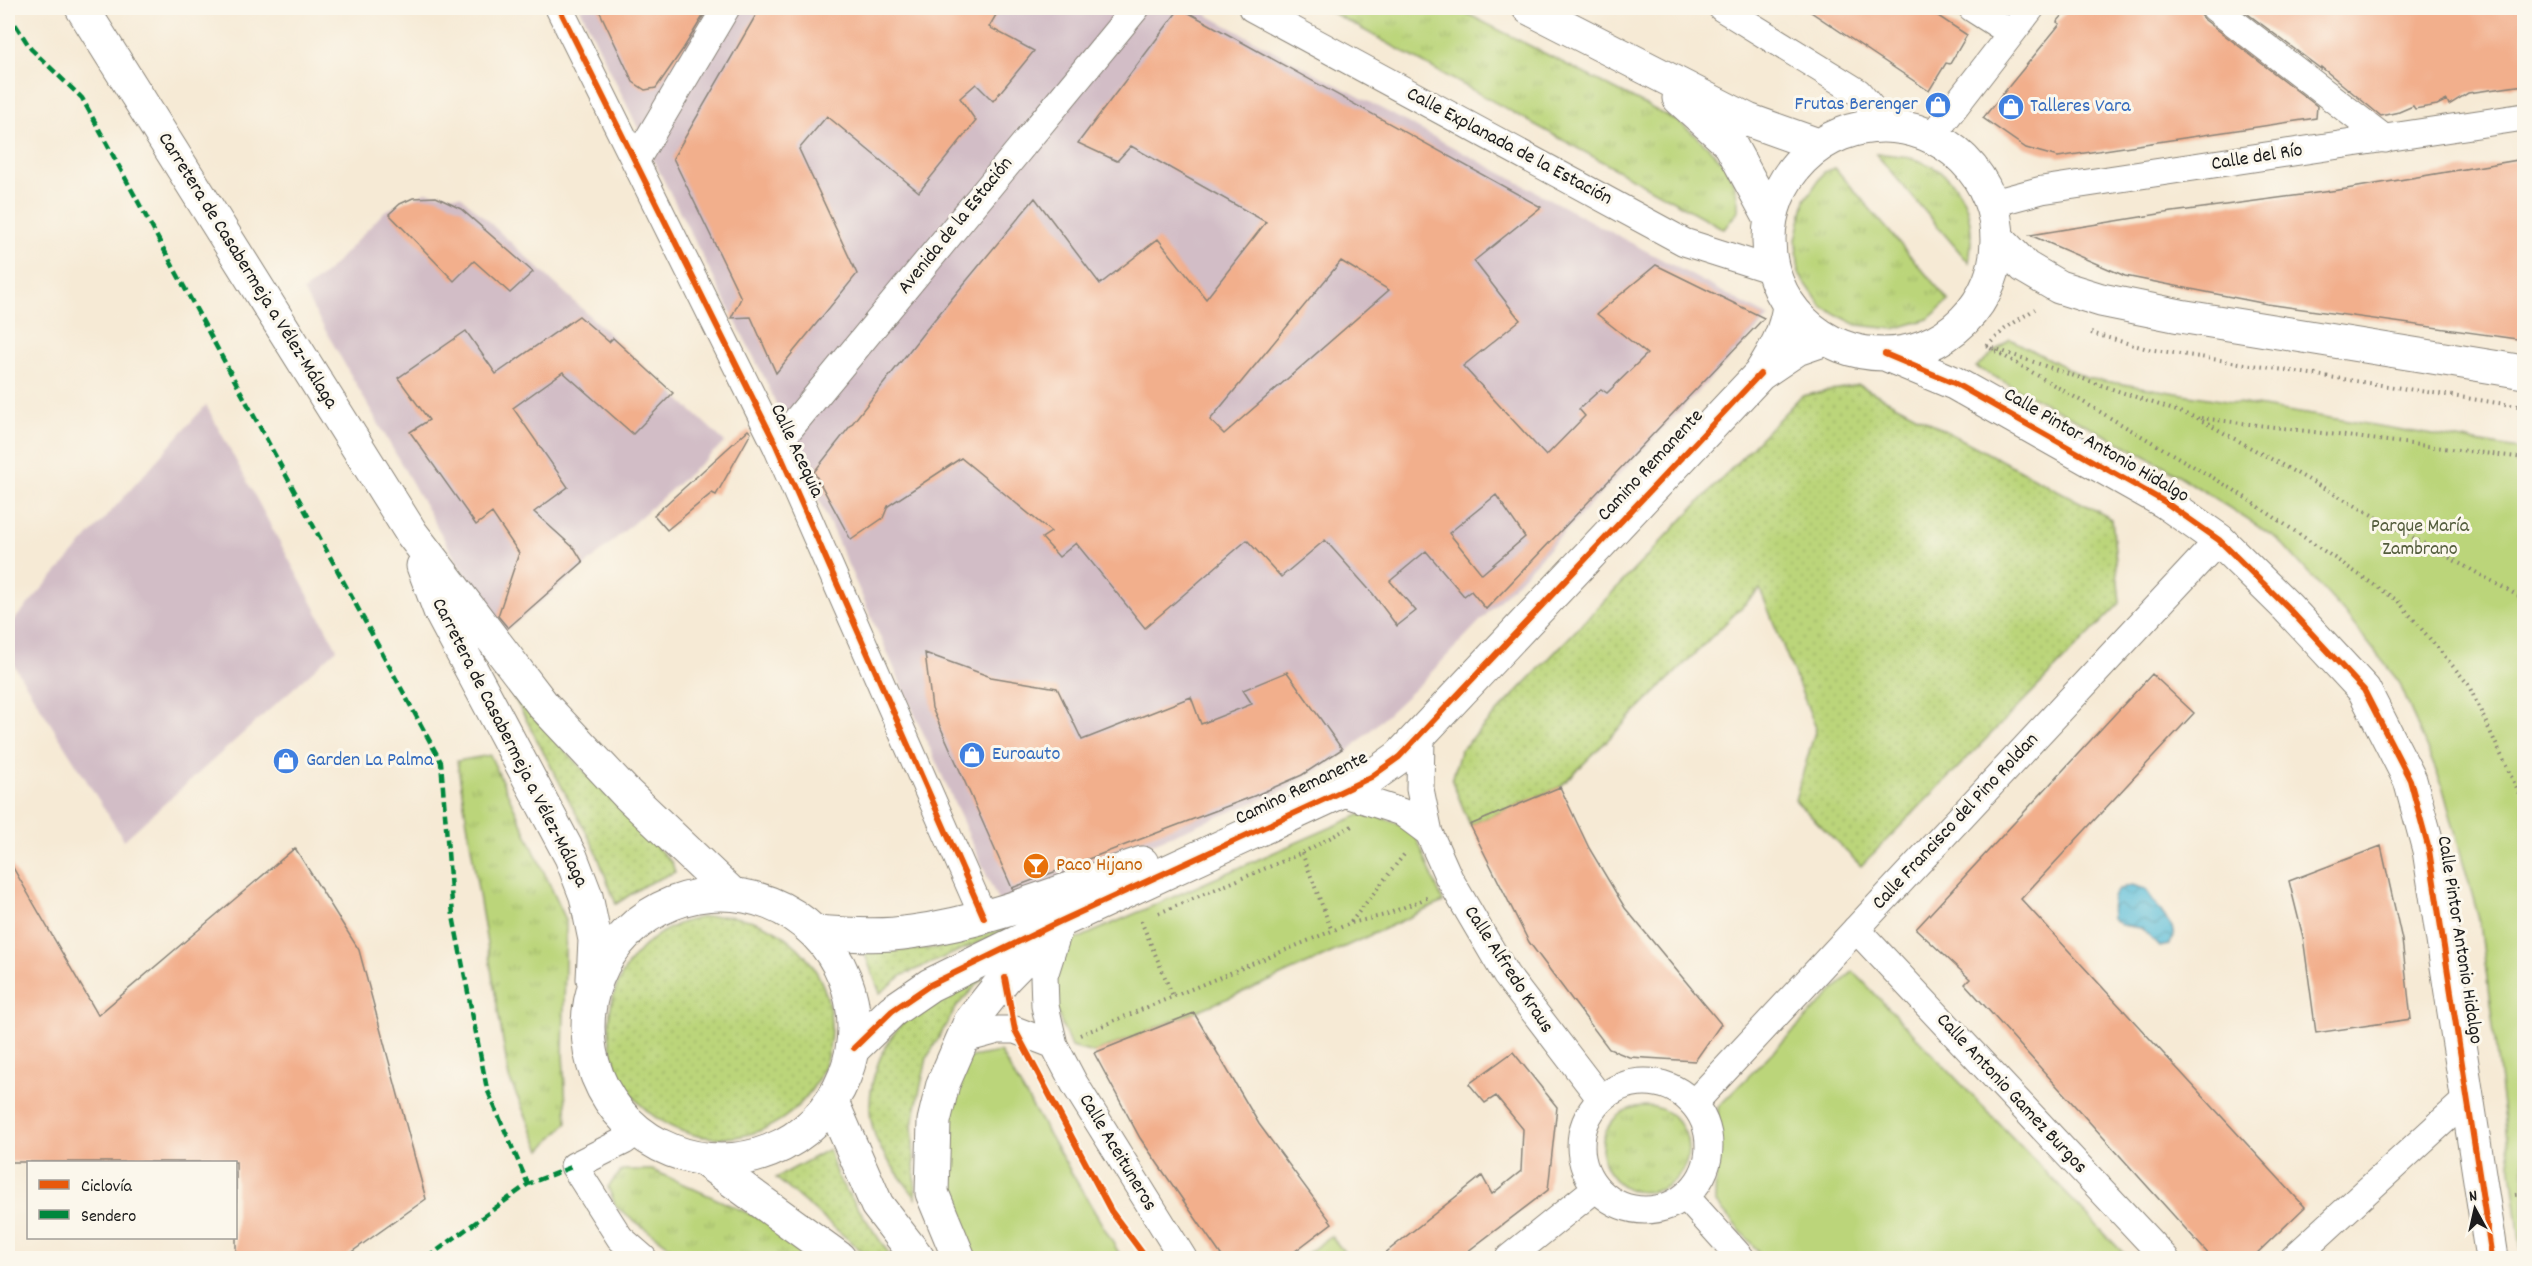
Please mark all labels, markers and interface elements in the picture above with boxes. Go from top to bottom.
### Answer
street label: Calle Explanada de la Estación [1401,81,1617,213]
shop icon: Frutas Berenger [1923,90,1953,120]
place label: Frutas Berenger [1795,91,1919,119]
shop icon: Talleres Vara [1996,92,2026,122]
place label: Talleres Vara [2030,93,2131,121]
street label: Carretera de Casabermeja a Vélez-Málaga [150,127,344,415]
street label: Calle del Río [2209,137,2305,179]
street label: Avenida de la Estación [892,151,1020,301]
street label: Calle Pintor Antonio Hidalgo [1998,381,2194,511]
street label: Calle Acequia [762,400,830,503]
street label: Camino Remanente [1591,403,1711,528]
park label: Parque María Zambrano [2371,513,2470,564]
street label: Carretera de Casabermeja a Vélez-Málaga [424,594,595,893]
street label: Calle Francisco del Pino Roldan [1866,727,2046,917]
shop icon: Euroauto [957,740,987,770]
place label: Euroauto [992,741,1060,769]
street label: Camino Remanente [1231,745,1373,833]
shop icon: Garden La Palma [271,746,301,776]
place label: Garden La Palma [306,747,434,775]
street label: Calle Pintor Antonio Hidalgo [2429,834,2489,1046]
bar icon: Paco Hijano [1021,851,1051,881]
place label: Paco Hijano [1056,852,1143,880]
street label: Calle Alfredo Kraus [1456,901,1560,1039]
street label: Calle Antonio Gamez Burgos [1929,1007,2093,1181]
street label: Calle Aceituneros [1071,1089,1163,1217]
legend [27,1161,237,1239]
text: Ciclovía [81,1175,133,1200]
north arrow [2445,1179,2505,1239]
text: N [2468,1185,2479,1209]
text: Sendero [81,1205,136,1230]

